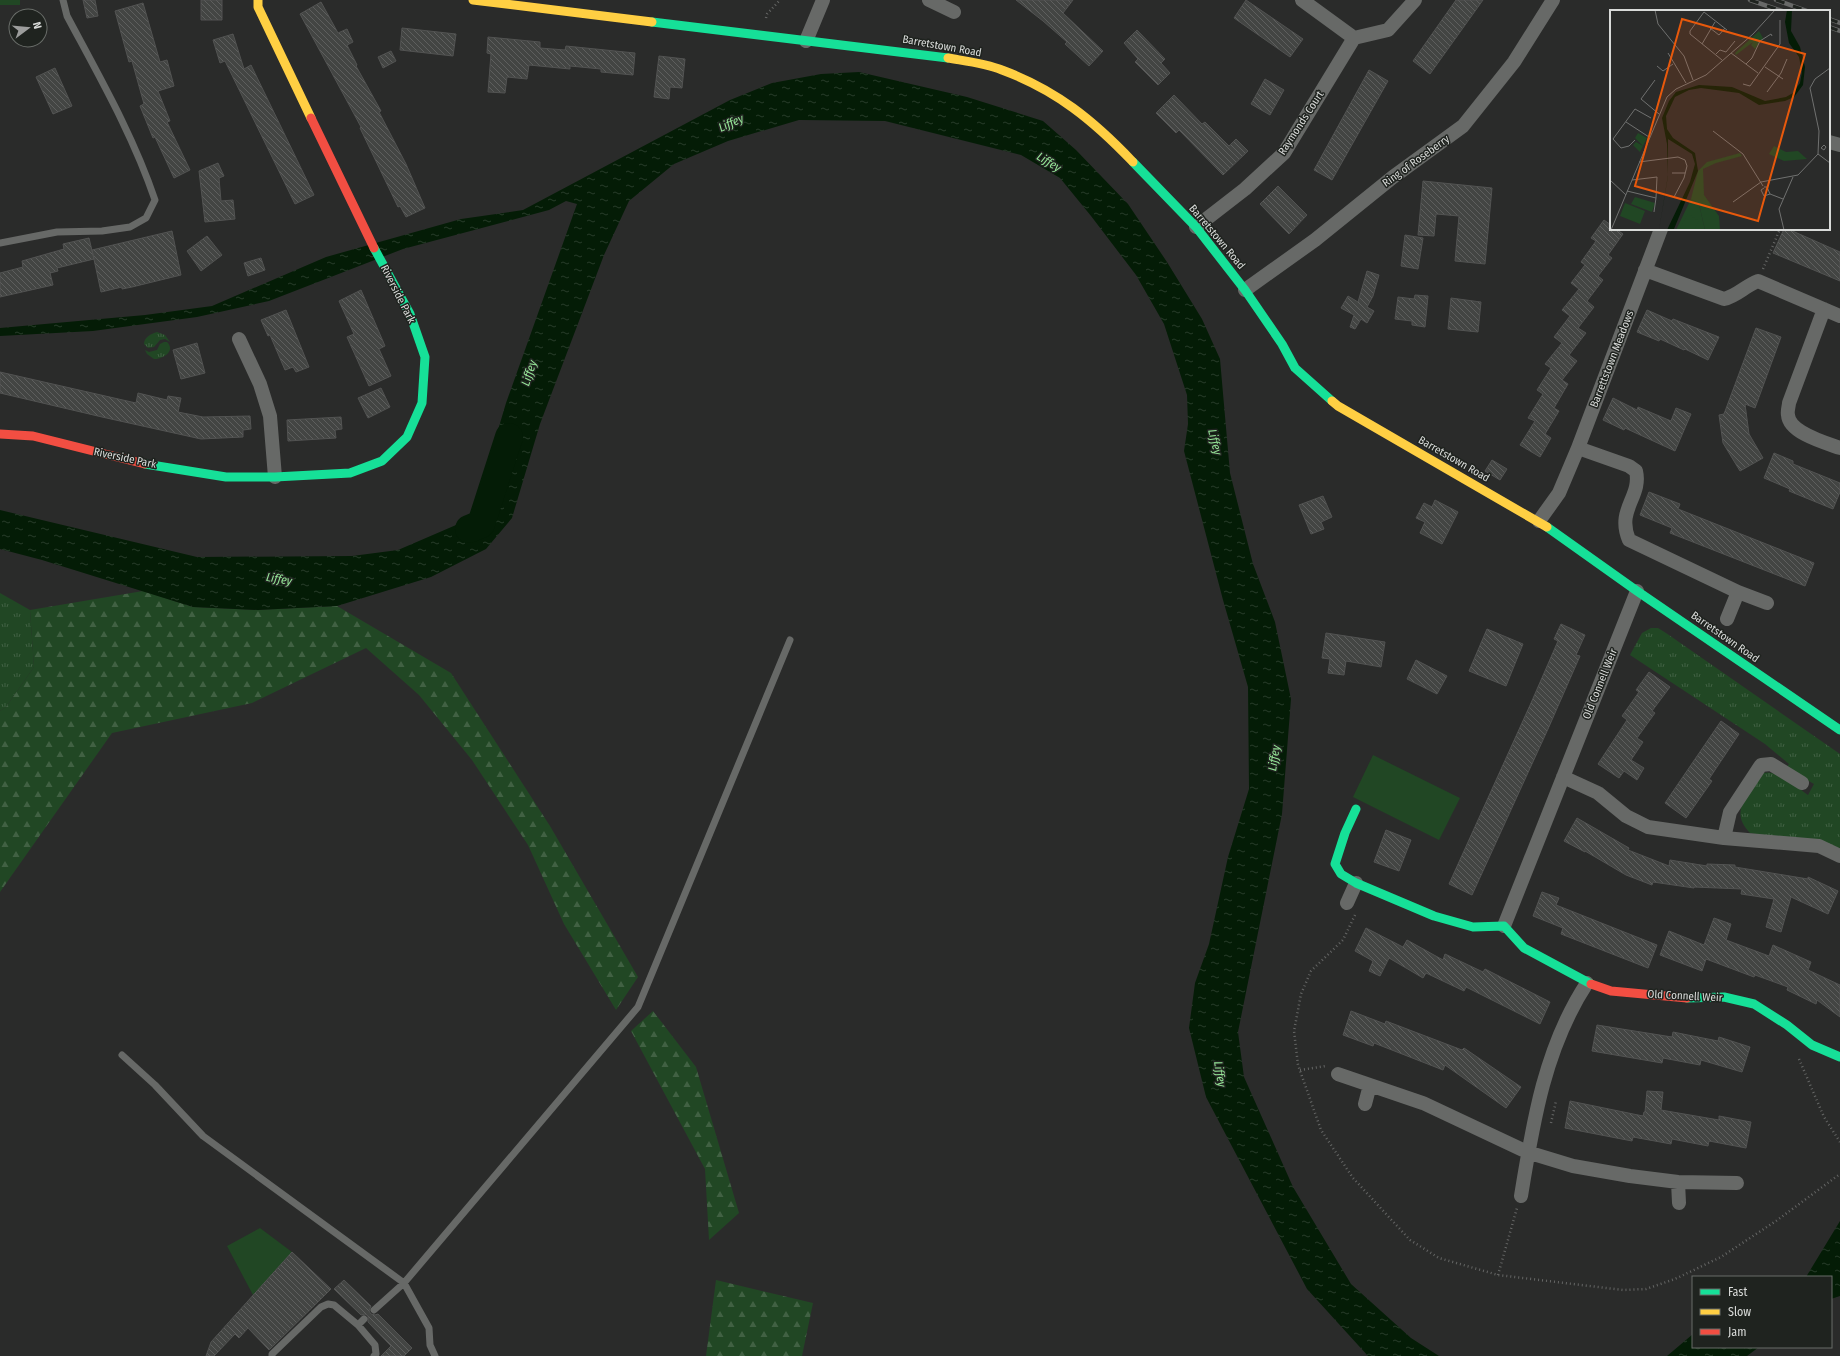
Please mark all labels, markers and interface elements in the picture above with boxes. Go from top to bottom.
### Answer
north arrow [8,8,48,48]
inset map [1610,10,1830,230]
text: N [30,20,44,30]
street label: Barretstown Road [901,33,983,59]
street label: Raymonds Court [1276,88,1327,157]
water label: Liffey [716,111,746,135]
street label: Ring of Roseberry [1380,132,1452,190]
water label: Liffey [1034,149,1064,175]
street label: Barretstown Road [1186,202,1248,272]
street label: Riverside Park [378,263,419,326]
street label: Barrettstown Meadows [1587,308,1637,409]
water label: Liffey [518,358,540,388]
water label: Liffey [1205,428,1225,457]
street label: Barretstown Road [1416,433,1492,485]
street label: Riverside Park [93,445,158,471]
water label: Liffey [265,570,294,588]
street label: Barretstown Road [1688,609,1762,665]
street label: Old Connell Weir [1580,647,1620,721]
water label: Liffey [1265,743,1283,772]
street label: Old Connell Weir [1647,988,1723,1004]
water label: Liffey [1211,1060,1229,1089]
legend [1692,1276,1832,1348]
text: Fast [1728,1285,1747,1299]
text: Slow [1728,1305,1751,1319]
text: Jam [1728,1325,1746,1339]

